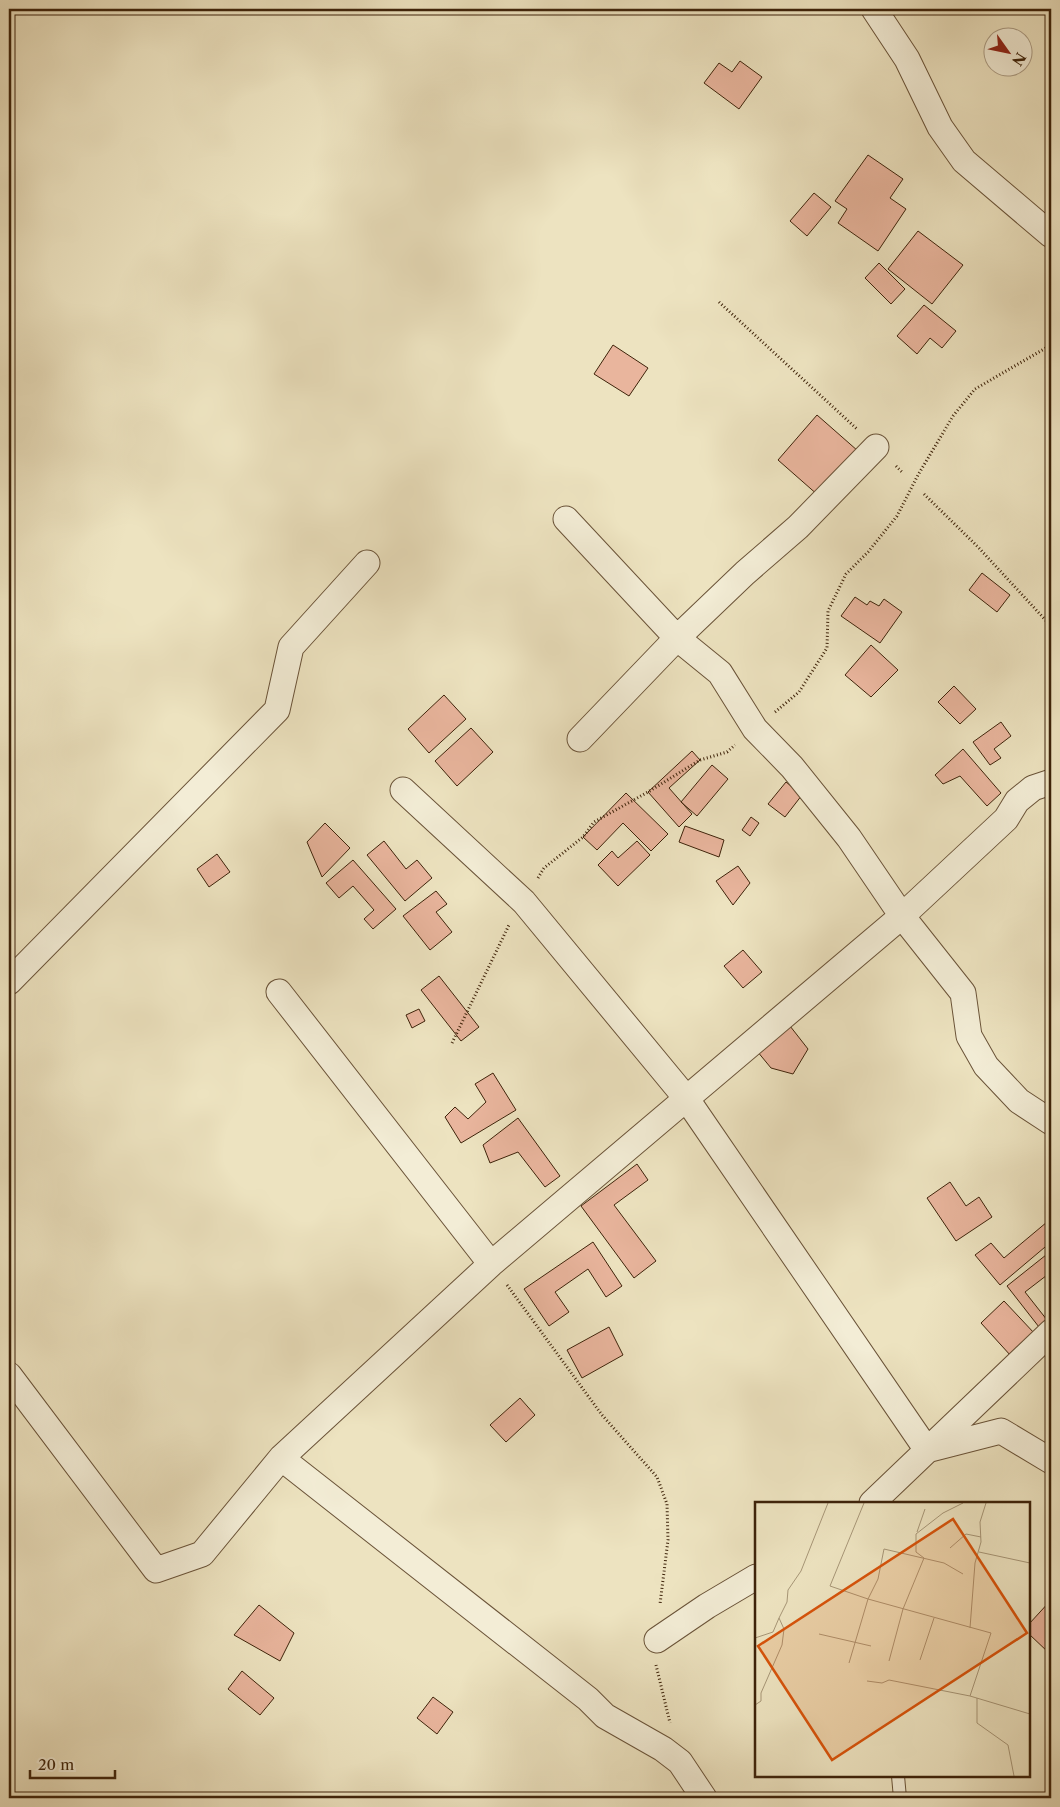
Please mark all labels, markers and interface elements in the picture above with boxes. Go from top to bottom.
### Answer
north arrow [982,28,1032,78]
text: N [1008,49,1030,69]
inset map [755,1502,1030,1777]
scale bar [30,1747,115,1779]
text: 20 m [38,1755,74,1774]

